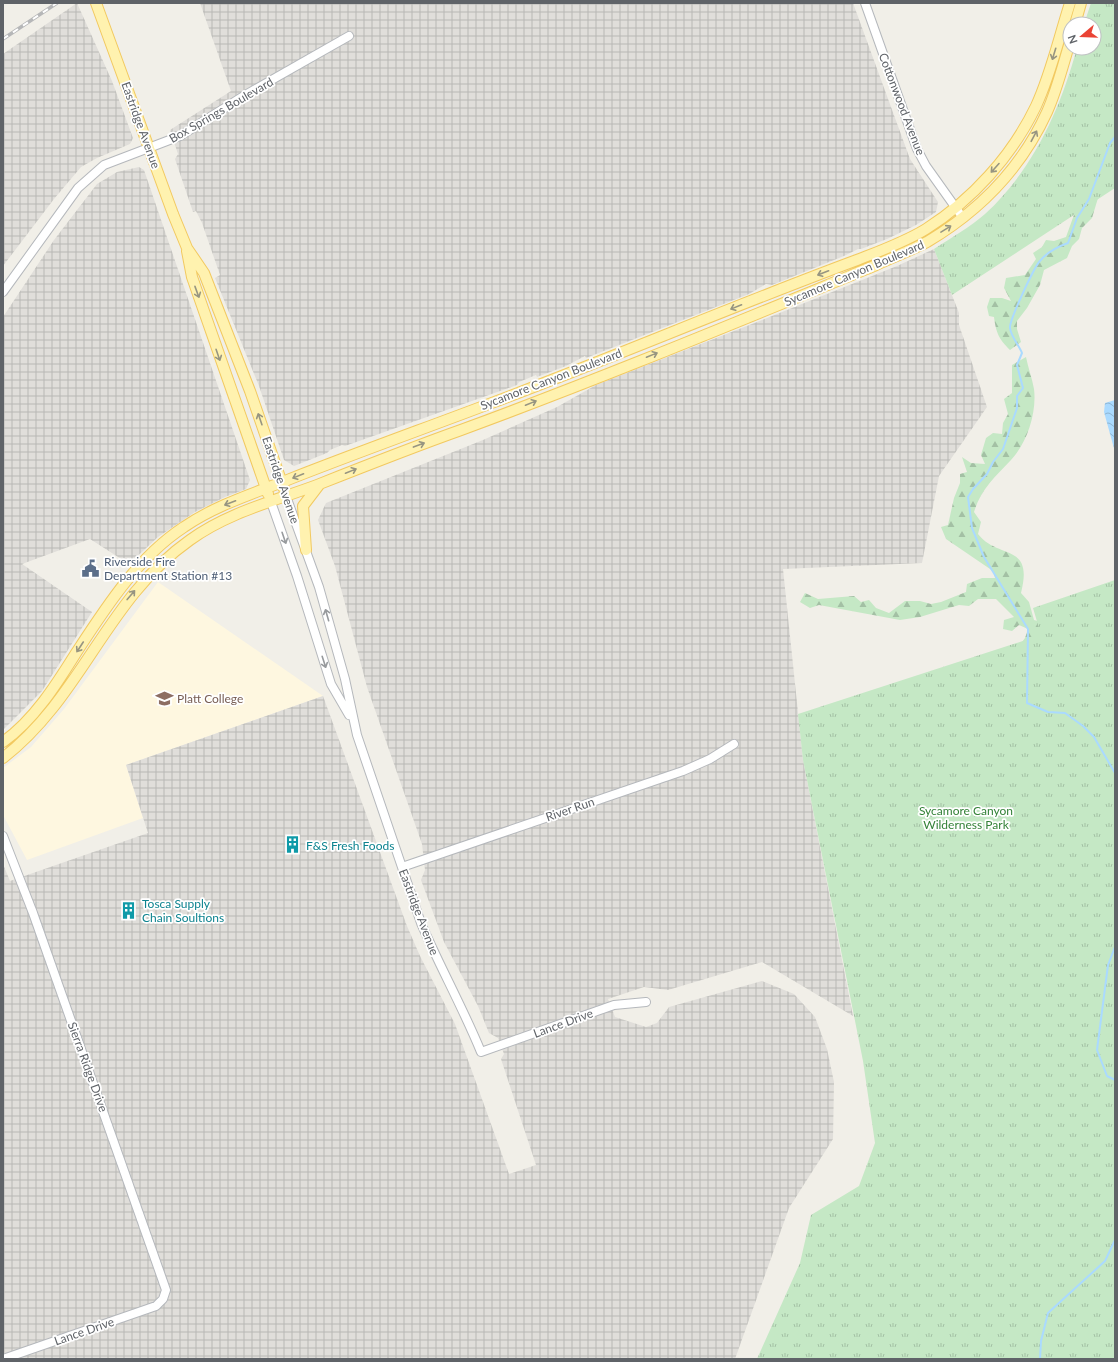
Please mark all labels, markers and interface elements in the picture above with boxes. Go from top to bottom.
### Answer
north arrow [1062,16,1102,56]
text: N [1065,33,1080,46]
one-way arrow [1050,47,1057,60]
street label: Cottonwood Avenue [876,51,928,157]
street label: Box Springs Boulevard [166,74,276,146]
street label: Eastridge Avenue [118,80,164,170]
one-way arrow [1031,131,1039,143]
one-way arrow [990,163,1000,173]
one-way arrow [940,225,952,233]
street label: Sycamore Canyon Boulevard [782,237,926,309]
one-way arrow [818,269,830,277]
one-way arrow [194,285,201,298]
one-way arrow [730,303,742,311]
street label: Sycamore Canyon Boulevard [478,345,624,413]
one-way arrow [215,348,223,360]
one-way arrow [645,351,657,359]
one-way arrow [524,399,536,406]
one-way arrow [256,413,263,426]
street label: Eastridge Avenue [259,434,303,526]
one-way arrow [412,441,425,448]
one-way arrow [345,467,357,474]
one-way arrow [292,473,304,481]
one-way arrow [225,500,237,508]
one-way arrow [280,532,288,544]
place label: Riverside Fire Department Station #13 [104,554,232,583]
public building icon: Riverside Fire Department Station #13 [81,558,101,578]
one-way arrow [126,590,135,601]
one-way arrow [323,609,330,622]
one-way arrow [76,641,84,652]
one-way arrow [321,655,328,668]
school or university icon: Platt College [154,688,174,708]
place label: Platt College [177,691,243,706]
street label: River Run [544,794,596,824]
park label: Sycamore Canyon Wilderness Park [919,803,1013,832]
building icon: F&S Fresh Foods [283,835,303,855]
place label: F&S Fresh Foods [306,838,394,853]
street label: Eastridge Avenue [396,867,442,957]
place label: Tosca Supply Chain Soultions [142,896,224,925]
building icon: Tosca Supply Chain Soultions [119,900,139,920]
street label: Lance Drive [531,1005,595,1041]
street label: Sierra Ridge Drive [65,1020,111,1114]
street label: Lance Drive [52,1314,116,1348]

